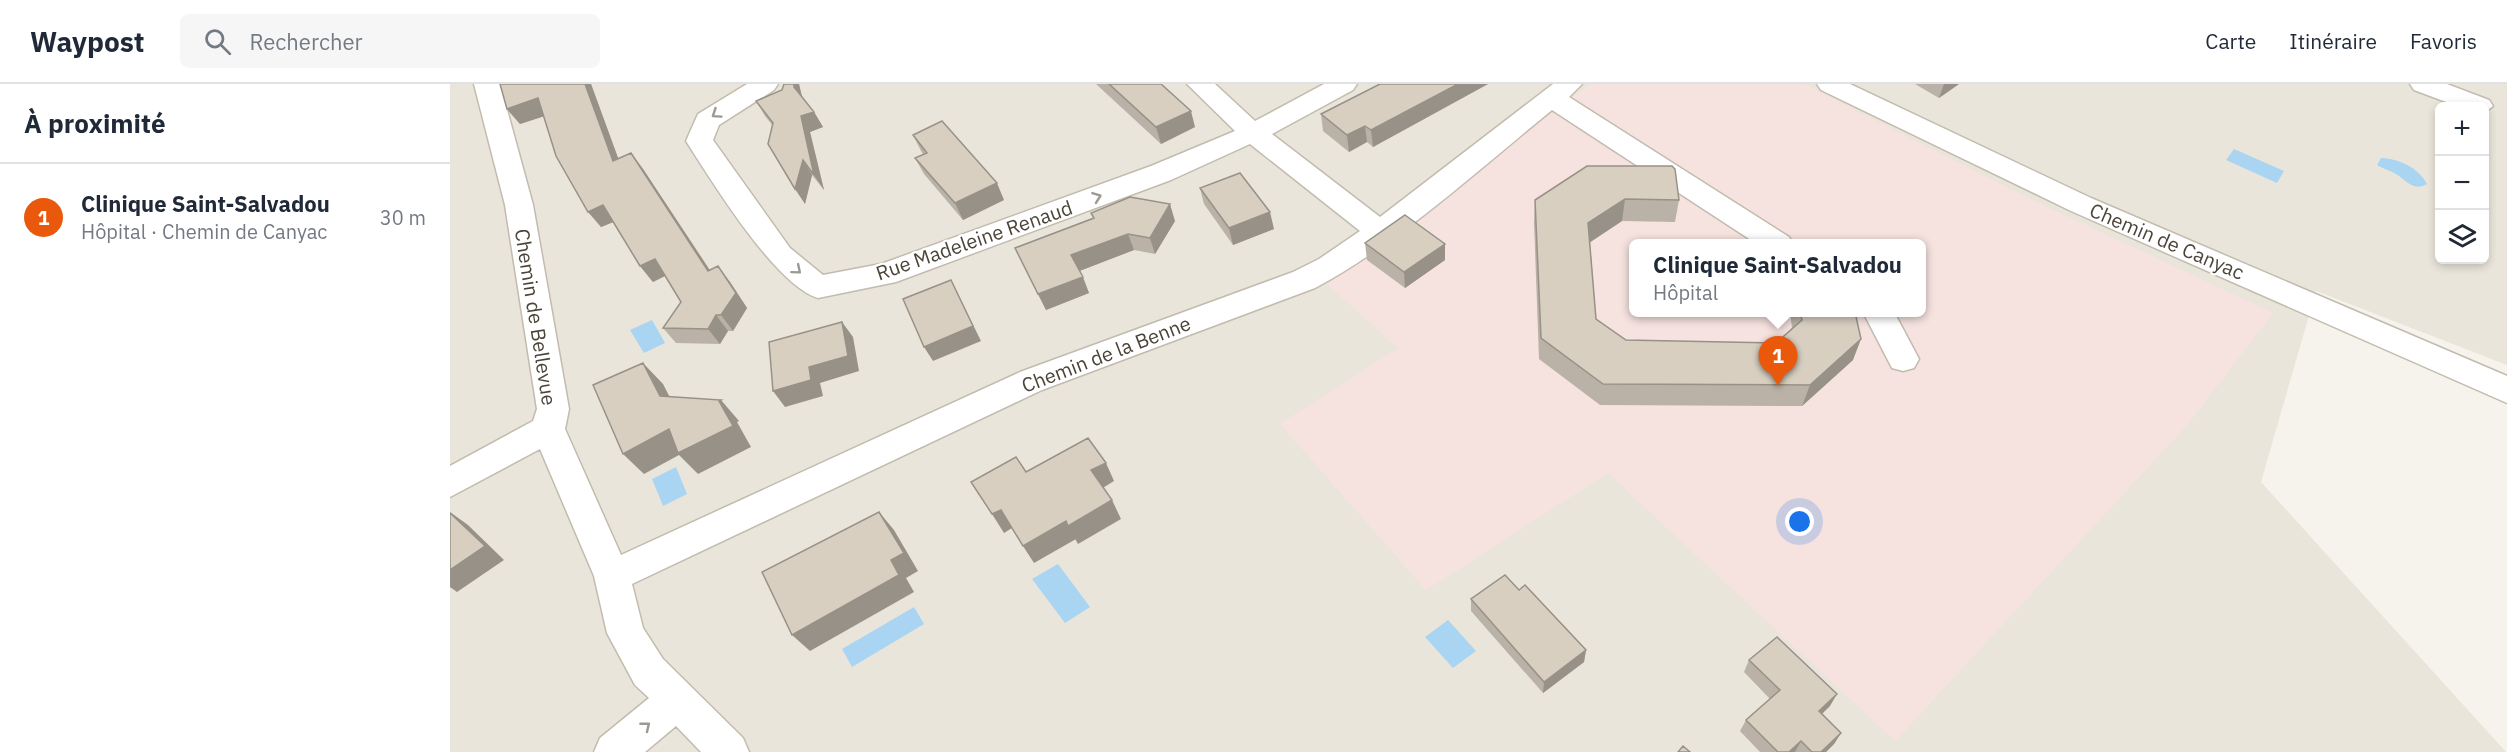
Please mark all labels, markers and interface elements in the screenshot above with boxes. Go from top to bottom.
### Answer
search box [180,14,600,68]
text: Waypost [30,23,144,60]
icon: search [201,25,234,58]
text: Rechercher [249,27,363,56]
text: Carte [2205,27,2256,55]
text: Itinéraire [2289,27,2377,55]
text: Favoris [2410,27,2477,55]
map controls [2435,102,2489,264]
button: + [2435,102,2489,156]
text: À proximité [24,106,166,140]
one-way arrow [711,107,722,118]
button: − [2435,156,2489,210]
text: Clinique Saint-Salvadou [81,189,330,218]
one-way arrow [1091,191,1102,204]
street label: Rue Madeleine Renaud [872,194,1076,286]
street label: Chemin de Canyac [2086,196,2248,286]
text: 1 [38,204,50,231]
text: 30 m [380,204,426,231]
button: layers [2435,210,2489,264]
text: Hôpital · Chemin de Canyac [81,218,327,245]
street label: Chemin de Bellevue [509,227,563,407]
popup [1629,239,1926,317]
text: Clinique Saint-Salvadou [1653,250,1902,279]
one-way arrow [790,262,801,273]
text: Hôpital [1653,279,1718,306]
street label: Chemin de la Benne [1018,309,1194,399]
pin: 1 [1758,336,1798,386]
your location [1785,507,1814,536]
one-way arrow [639,722,650,733]

